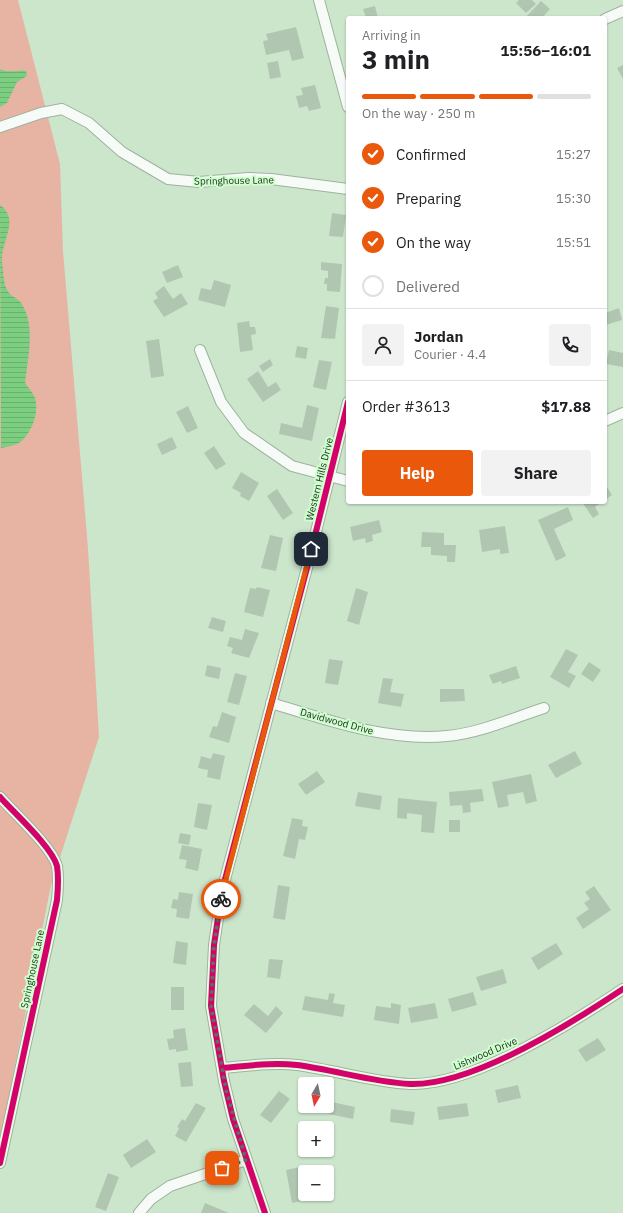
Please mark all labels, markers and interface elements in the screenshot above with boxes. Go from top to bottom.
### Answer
text: Arriving in [362,27,421,44]
text: 15:56–16:01 [500,41,591,60]
text: 3 min [362,42,430,76]
text: On the way · 250 m [362,105,475,122]
icon: check [362,143,384,165]
text: Confirmed [396,145,466,164]
text: 15:27 [556,146,591,163]
street label: Springhouse Lane [194,173,275,188]
icon: check [362,187,384,209]
text: Preparing [396,189,461,208]
text: 15:30 [556,190,591,207]
icon: check [362,231,384,253]
text: On the way [396,233,471,252]
text: 15:51 [556,234,591,251]
text: Delivered [396,277,460,296]
button: person [362,324,404,366]
button: phone [549,324,591,366]
text: Jordan [414,327,463,346]
text: Courier · 4.4 [414,346,486,363]
text: Order #3613 [362,397,451,416]
text: $17.88 [541,397,591,416]
street label: Western Hills Drive [303,436,336,522]
button: Help [362,450,473,496]
button: Share [481,450,591,496]
pin [294,532,328,566]
icon: home [300,538,322,560]
street label: Davidwood Drive [299,705,375,738]
courier [201,879,241,919]
icon: bike [210,888,232,910]
street label: Springhouse Lane [18,928,47,1010]
street label: Lishwood Drive [451,1034,520,1073]
north arrow [298,1077,334,1113]
map controls [298,1077,334,1201]
button: + [298,1121,334,1157]
pin [205,1151,239,1185]
icon: bag [211,1157,233,1179]
button: − [298,1165,334,1201]

